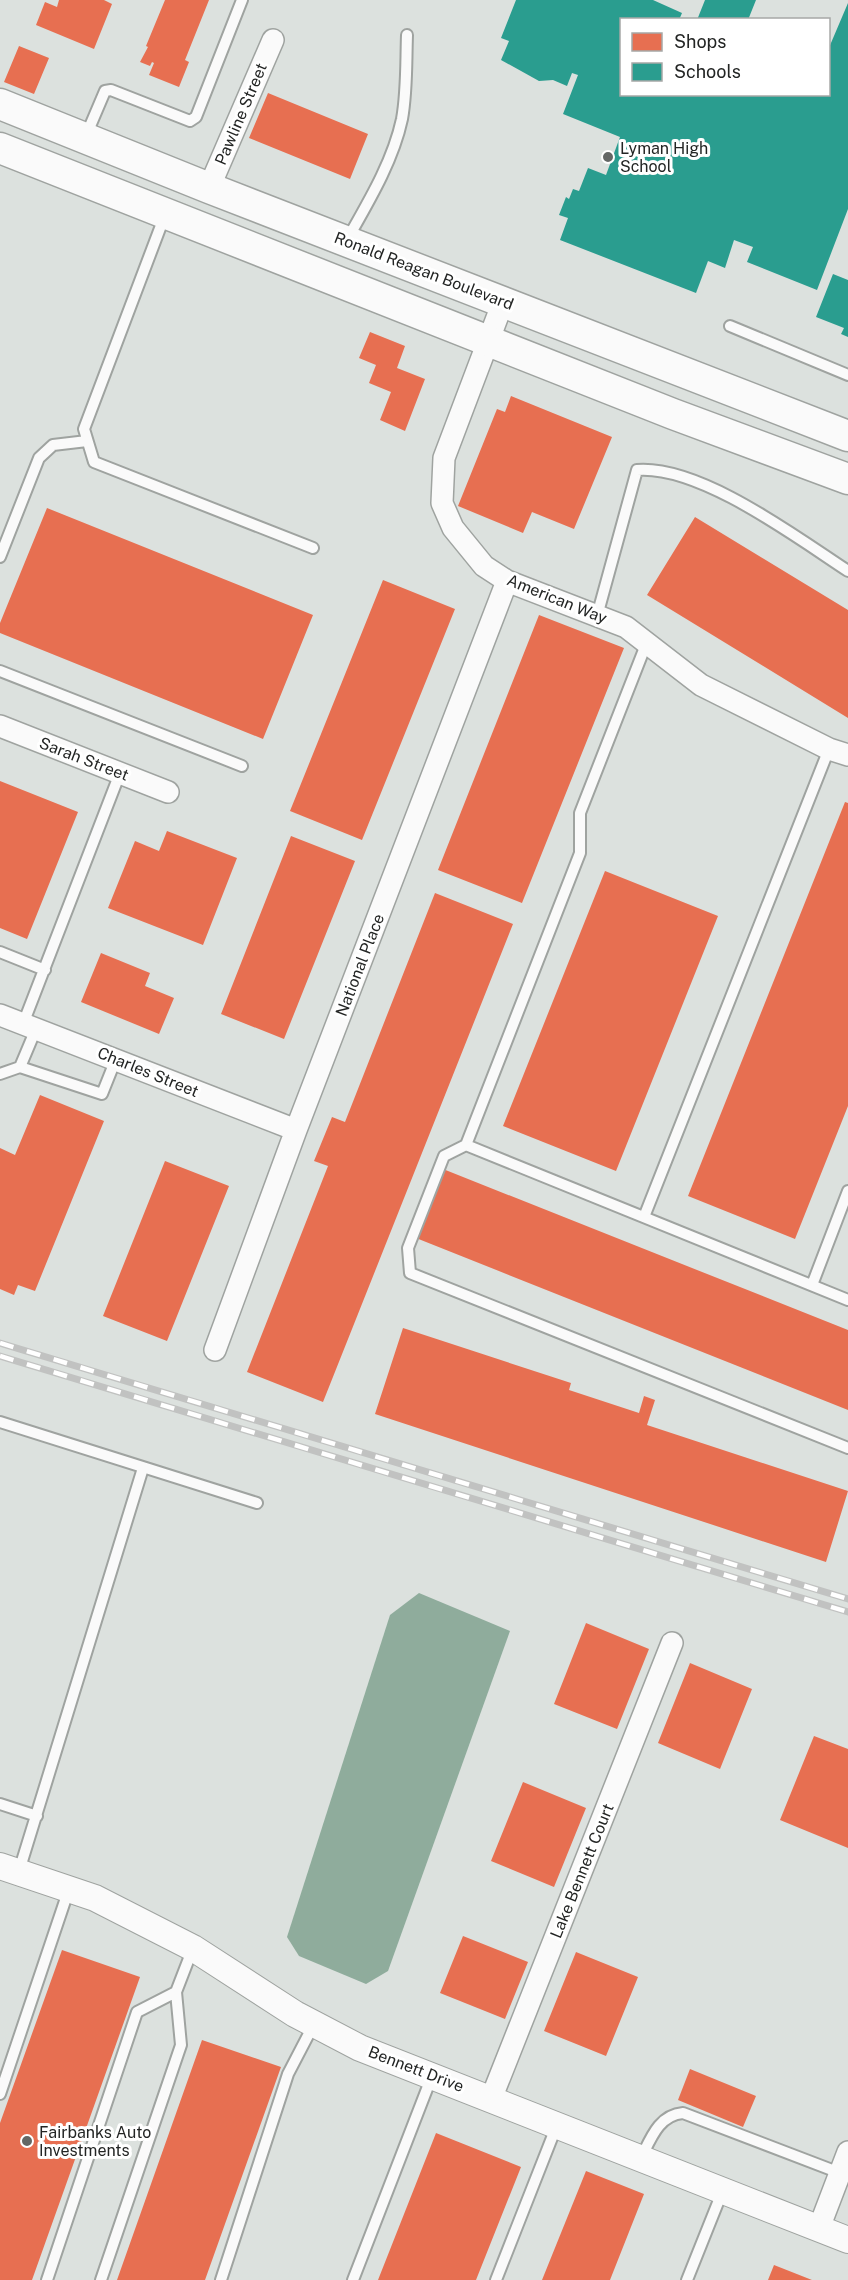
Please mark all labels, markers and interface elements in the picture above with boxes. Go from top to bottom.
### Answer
legend [620,18,830,96]
text: Shops [674,31,726,52]
street label: Pawline Street [211,60,271,168]
text: Schools [674,61,741,82]
place label: Lyman High School [620,139,708,176]
marker: Lyman High School [601,150,615,164]
street label: Ronald Reagan Boulevard [332,228,516,314]
street label: American Way [504,570,610,628]
street label: Sarah Street [37,733,131,785]
street label: National Place [332,911,388,1019]
street label: Charles Street [95,1043,201,1101]
street label: Lake Bennett Court [546,1801,618,1941]
street label: Bennett Drive [366,2042,466,2096]
place label: Fairbanks Auto Investments [39,2123,151,2160]
marker: Fairbanks Auto Investments [20,2134,34,2148]

